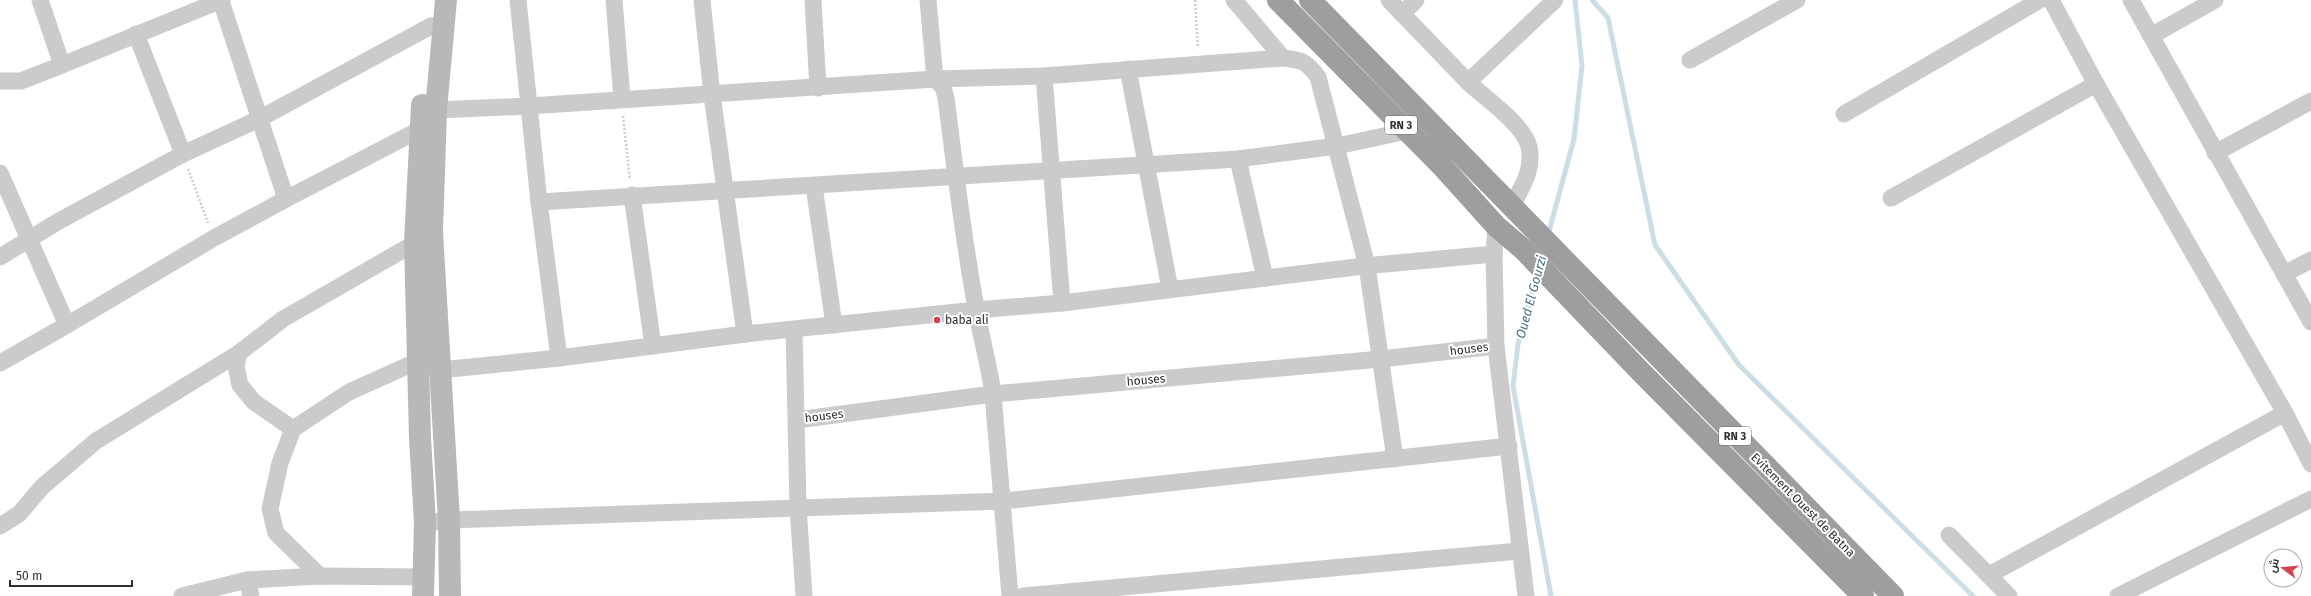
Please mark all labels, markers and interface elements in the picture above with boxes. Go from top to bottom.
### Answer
road number: RN 3 [1385,116,1417,134]
water label: Oued El Gourzi [1513,254,1549,340]
place label: baba ali [945,313,989,327]
marker: baba ali [932,315,942,325]
street label: houses [1449,340,1489,358]
street label: houses [1126,371,1166,389]
street label: houses [804,407,844,425]
road number: RN 3 [1719,427,1751,445]
street label: Evitement Ouest de Batna [1748,450,1858,560]
north arrow [2263,548,2303,588]
text: ش [2266,557,2282,574]
scale bar [10,562,132,588]
text: 50 m [16,569,42,583]

